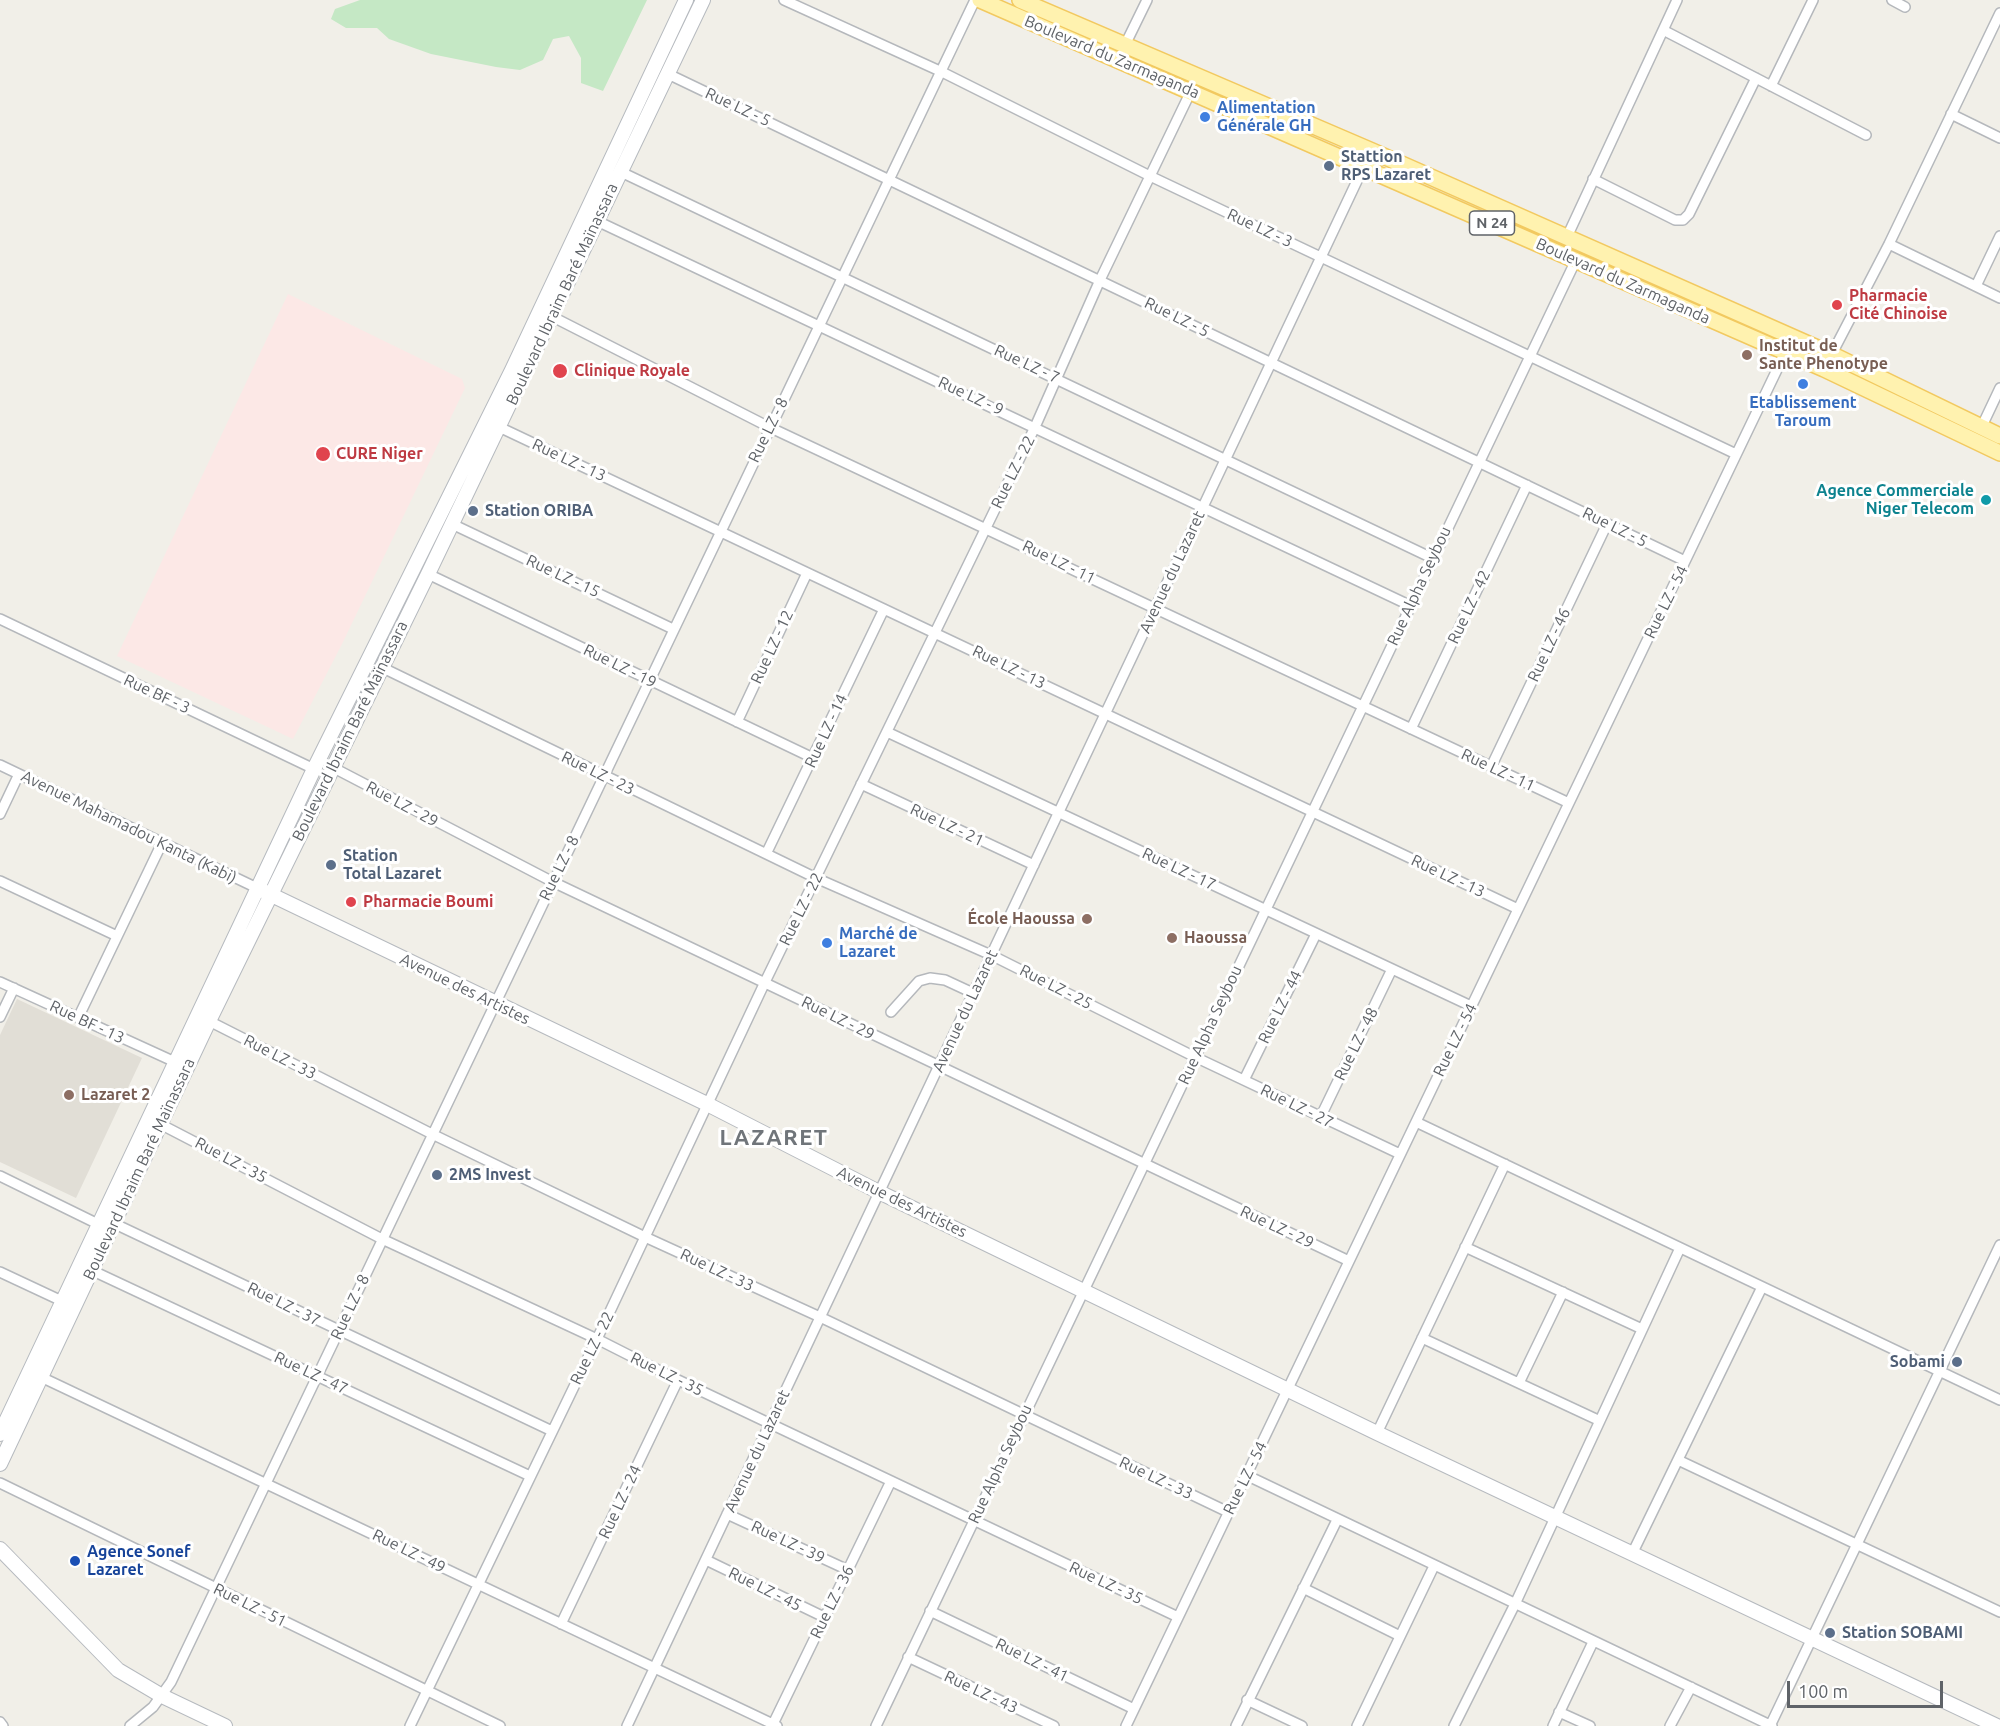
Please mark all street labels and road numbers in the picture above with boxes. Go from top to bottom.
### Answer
street label: Boulevard du Zarmaganda [1022,11,1202,103]
street label: Rue LZ - 5 [702,84,774,130]
street label: Boulevard Ibraim Baré Maïnassara [502,180,622,408]
street label: Rue LZ - 3 [1224,205,1296,251]
road number: N 24 [1470,211,1514,235]
street label: Boulevard du Zarmaganda [1533,234,1713,328]
street label: Rue LZ - 5 [1141,293,1213,341]
street label: Rue LZ - 7 [991,341,1063,387]
street label: Rue LZ - 9 [935,373,1007,419]
street label: Rue LZ - 8 [744,394,792,466]
street label: Rue LZ - 22 [987,432,1039,512]
street label: Rue LZ - 13 [529,435,609,485]
street label: Rue LZ - 5 [1579,503,1651,551]
street label: Avenue du Lazaret [1135,508,1209,636]
street label: Rue Alpha Seybou [1383,523,1455,649]
street label: Rue LZ - 11 [1019,536,1099,588]
street label: Rue LZ - 15 [523,551,603,601]
street label: Rue LZ - 54 [1640,562,1692,642]
street label: Rue LZ - 42 [1444,567,1494,647]
street label: Rue LZ - 46 [1524,605,1574,685]
street label: Rue LZ - 12 [747,607,797,687]
street label: Boulevard Ibraim Baré Maïnassara [288,618,412,844]
street label: Rue LZ - 19 [580,640,660,692]
street label: Rue LZ - 13 [969,641,1049,693]
street label: Rue BF - 3 [121,670,193,718]
street label: Rue LZ - 14 [801,691,851,771]
street label: Rue LZ - 11 [1458,745,1538,795]
street label: Rue LZ - 23 [558,747,638,799]
street label: Avenue Mahamadou Kanta (Kabi) [18,766,240,888]
street label: Rue LZ - 29 [363,777,441,831]
street label: Rue LZ - 21 [907,800,987,850]
street label: Rue LZ - 8 [535,832,583,904]
street label: Rue LZ - 17 [1139,844,1219,894]
street label: Rue LZ - 13 [1408,851,1488,901]
street label: Rue LZ - 22 [775,869,827,949]
street label: Avenue du Lazaret [928,947,1002,1075]
street label: Avenue des Artistes [397,949,533,1029]
street label: Rue LZ - 25 [1016,961,1096,1013]
street label: Rue Alpha Seybou [1174,962,1246,1088]
street label: Rue LZ - 44 [1254,967,1306,1047]
street label: Rue LZ - 29 [798,992,878,1044]
street label: Rue BF - 13 [47,996,127,1048]
street label: Rue LZ - 54 [1429,1000,1481,1080]
street label: Rue LZ - 48 [1330,1004,1382,1084]
street label: Rue LZ - 33 [240,1031,320,1083]
street label: Boulevard Ibraim Baré Maïnassara [79,1055,199,1283]
street label: Rue LZ - 27 [1257,1080,1337,1132]
street label: Rue LZ - 35 [192,1133,270,1187]
street label: Avenue des Artistes [834,1162,970,1242]
street label: Rue LZ - 29 [1237,1202,1317,1252]
street label: Rue LZ - 33 [677,1245,757,1295]
street label: Rue LZ - 8 [327,1271,373,1343]
street label: Rue LZ - 37 [244,1278,324,1330]
street label: Rue LZ - 22 [566,1308,618,1388]
street label: Rue LZ - 47 [271,1348,351,1398]
street label: Rue LZ - 35 [627,1348,707,1400]
street label: Avenue du Lazaret [720,1387,794,1515]
street label: Rue Alpha Seybou [964,1401,1036,1527]
street label: Rue LZ - 54 [1219,1438,1271,1518]
street label: Rue LZ - 33 [1116,1453,1196,1503]
street label: Rue LZ - 24 [595,1462,645,1542]
street label: Rue LZ - 39 [748,1517,828,1567]
street label: Rue LZ - 49 [369,1525,449,1577]
street label: Rue LZ - 35 [1066,1558,1146,1608]
street label: Rue LZ - 36 [806,1562,858,1642]
street label: Rue LZ - 45 [725,1563,805,1615]
street label: Rue LZ - 51 [210,1579,290,1631]
street label: Rue LZ - 41 [992,1634,1072,1686]
street label: Rue LZ - 43 [941,1667,1021,1717]

